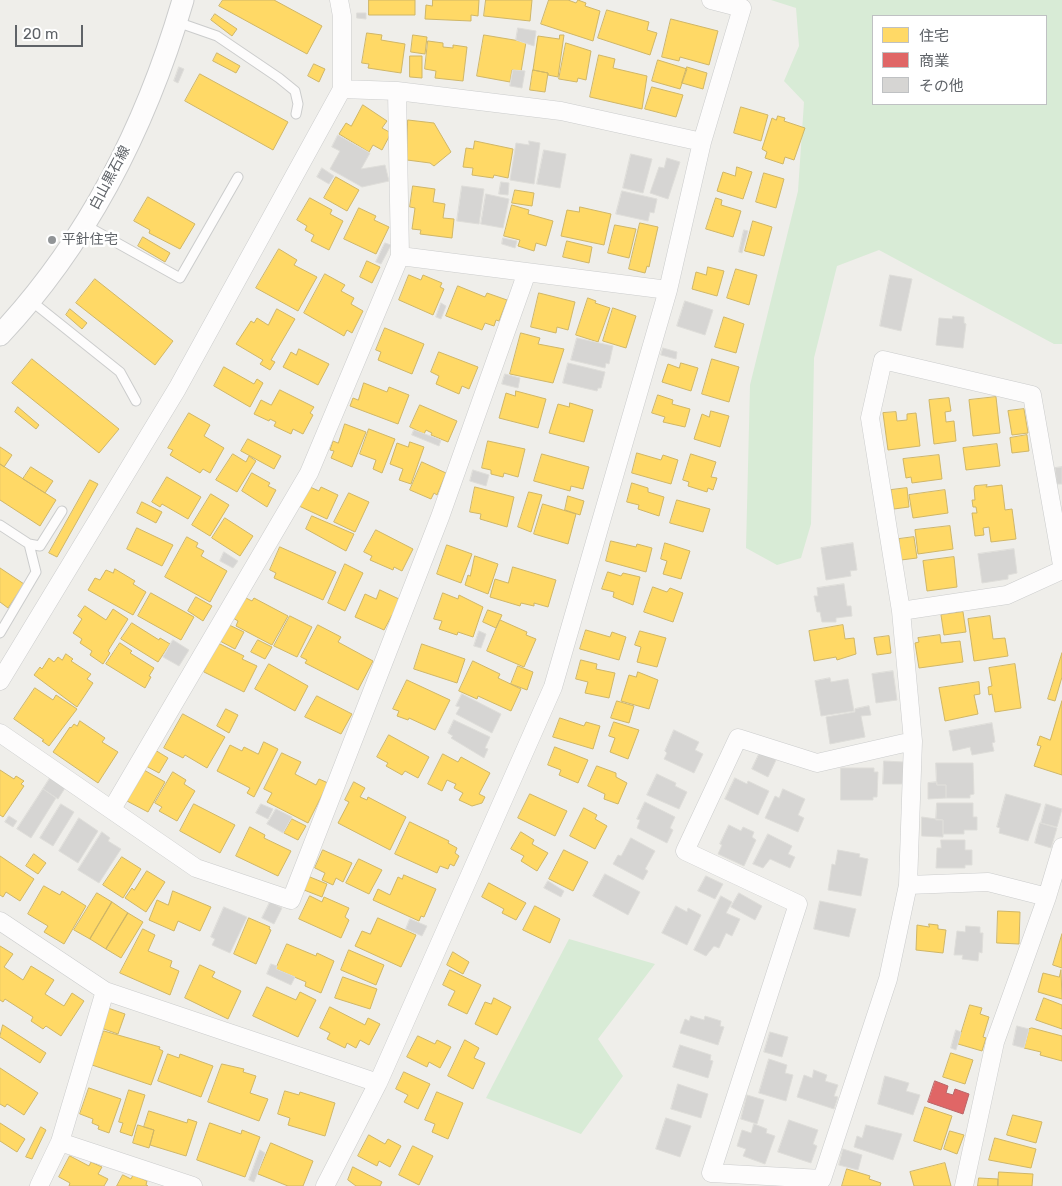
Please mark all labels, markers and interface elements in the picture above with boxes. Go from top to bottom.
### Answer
scale bar [18,15,85,47]
legend [872,15,1047,105]
text: 20 m [23,25,58,43]
text: 住宅 [919,27,949,45]
text: 商業 [919,52,949,70]
text: その他 [919,77,964,95]
street label: 白山黒石線 [86,143,134,213]
place label: 平針住宅 [62,232,118,248]
marker: 平針住宅 [46,234,58,246]

